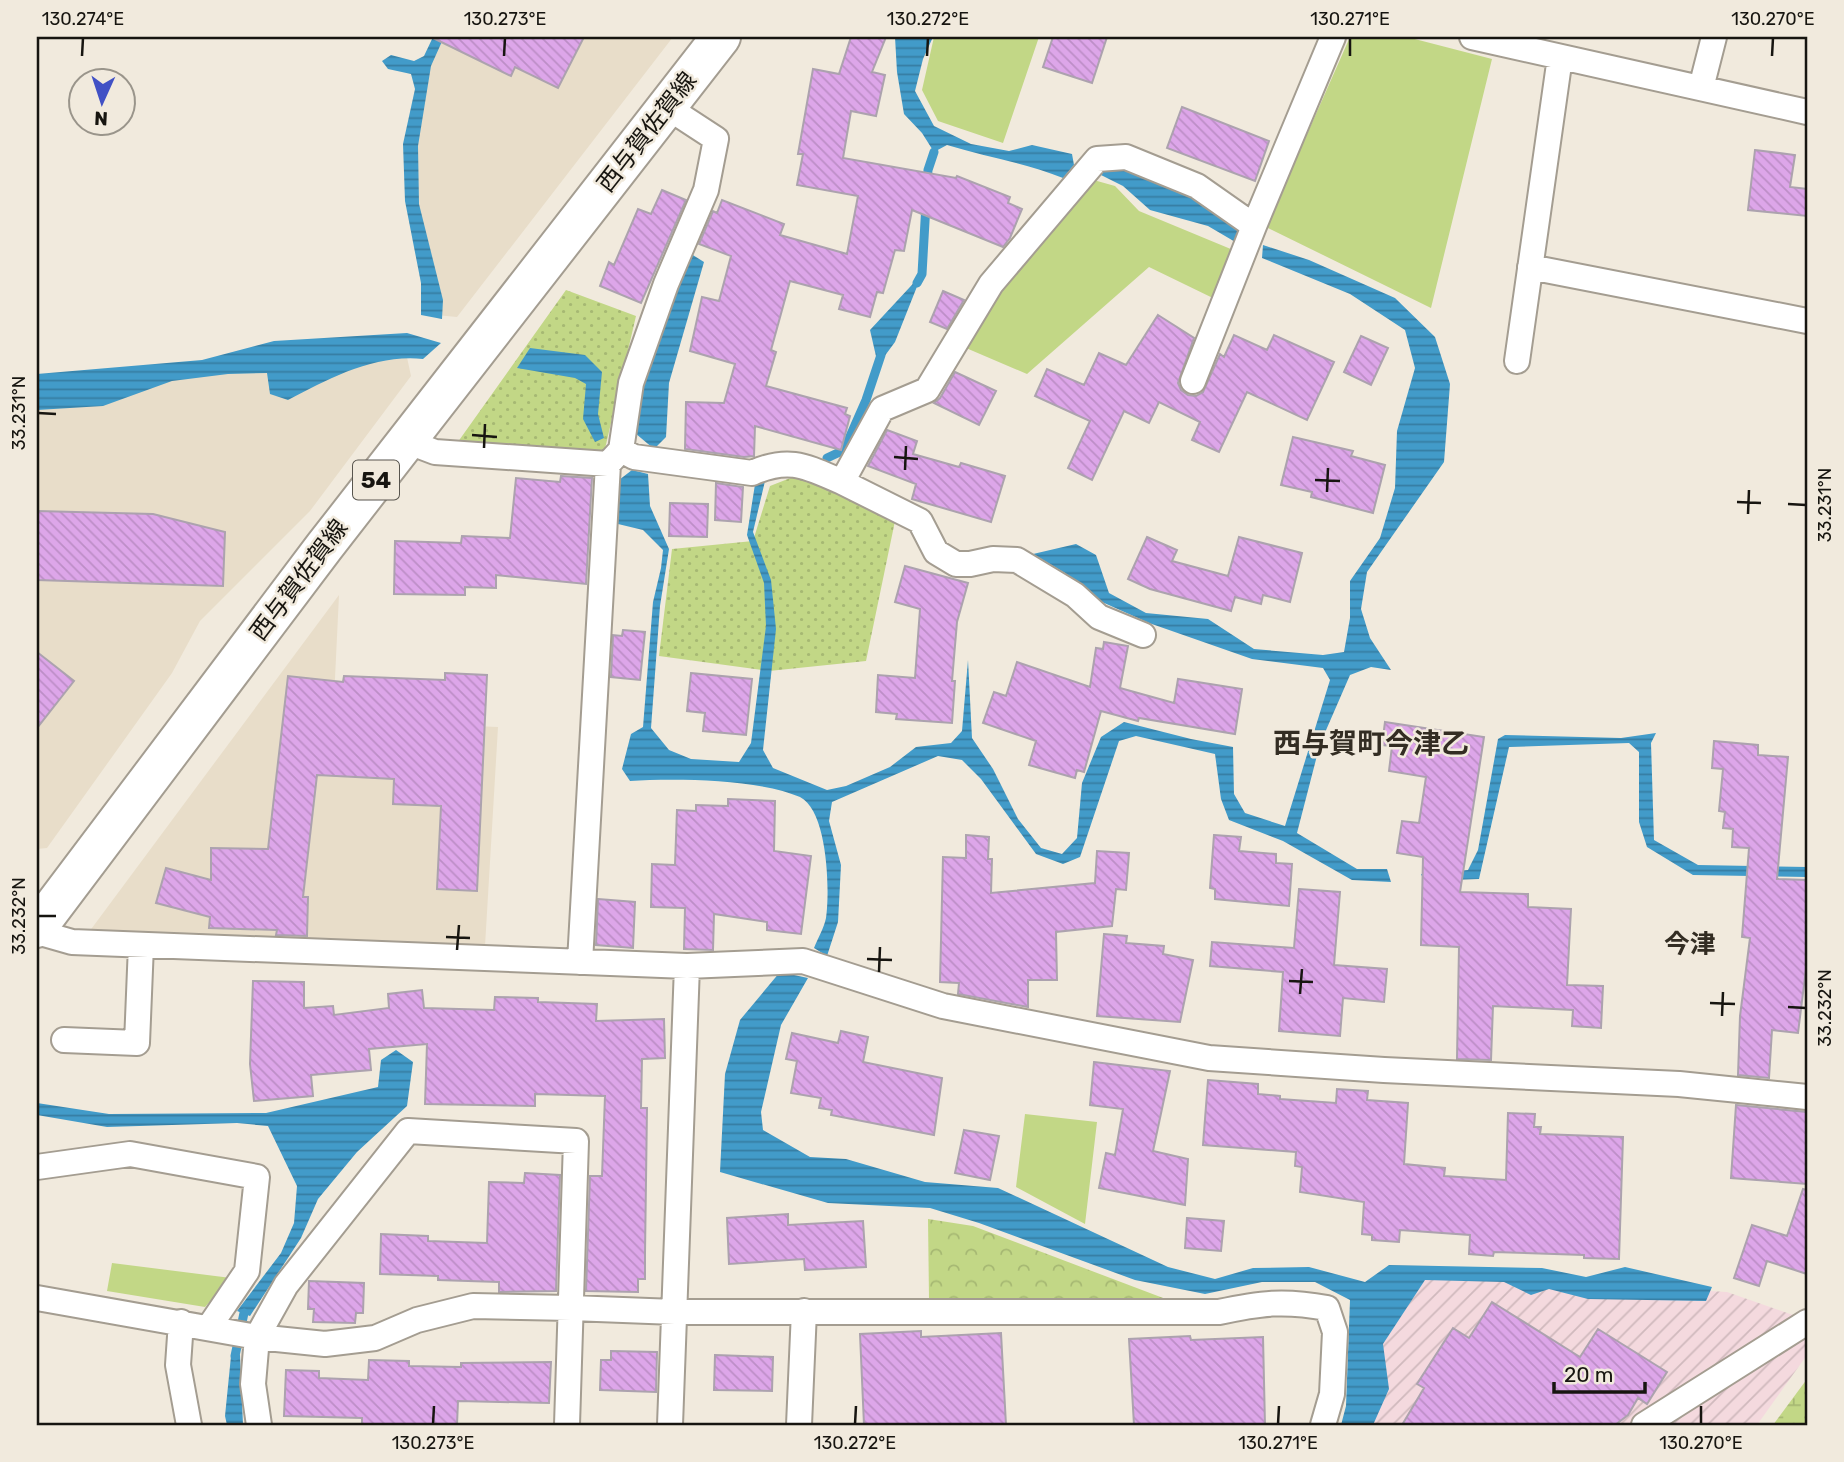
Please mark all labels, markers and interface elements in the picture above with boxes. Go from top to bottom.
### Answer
text: 130.274°E [42,8,124,30]
text: 130.273°E [464,8,546,30]
text: 130.272°E [887,8,969,30]
text: 130.271°E [1310,8,1390,30]
text: 130.270°E [1731,8,1815,30]
north arrow [66,66,136,136]
street label: 西与賀佐賀線 [592,67,702,197]
text: N [94,107,109,130]
text: 33.231°N [8,376,30,450]
road number: 54 [353,460,399,500]
text: 33.231°N [1814,468,1836,542]
street label: 西与賀佐賀線 [244,514,354,646]
district label: 西与賀町今津乙 [1273,727,1469,760]
text: 33.232°N [8,877,30,955]
district label: 今津 [1664,929,1716,960]
text: 33.232°N [1814,969,1836,1047]
scale bar [1554,1350,1644,1394]
text: 20 m [1564,1362,1613,1387]
text: 130.273°E [392,1432,474,1454]
text: 130.272°E [814,1432,896,1454]
text: 130.271°E [1238,1432,1318,1454]
text: 130.270°E [1659,1432,1743,1454]

